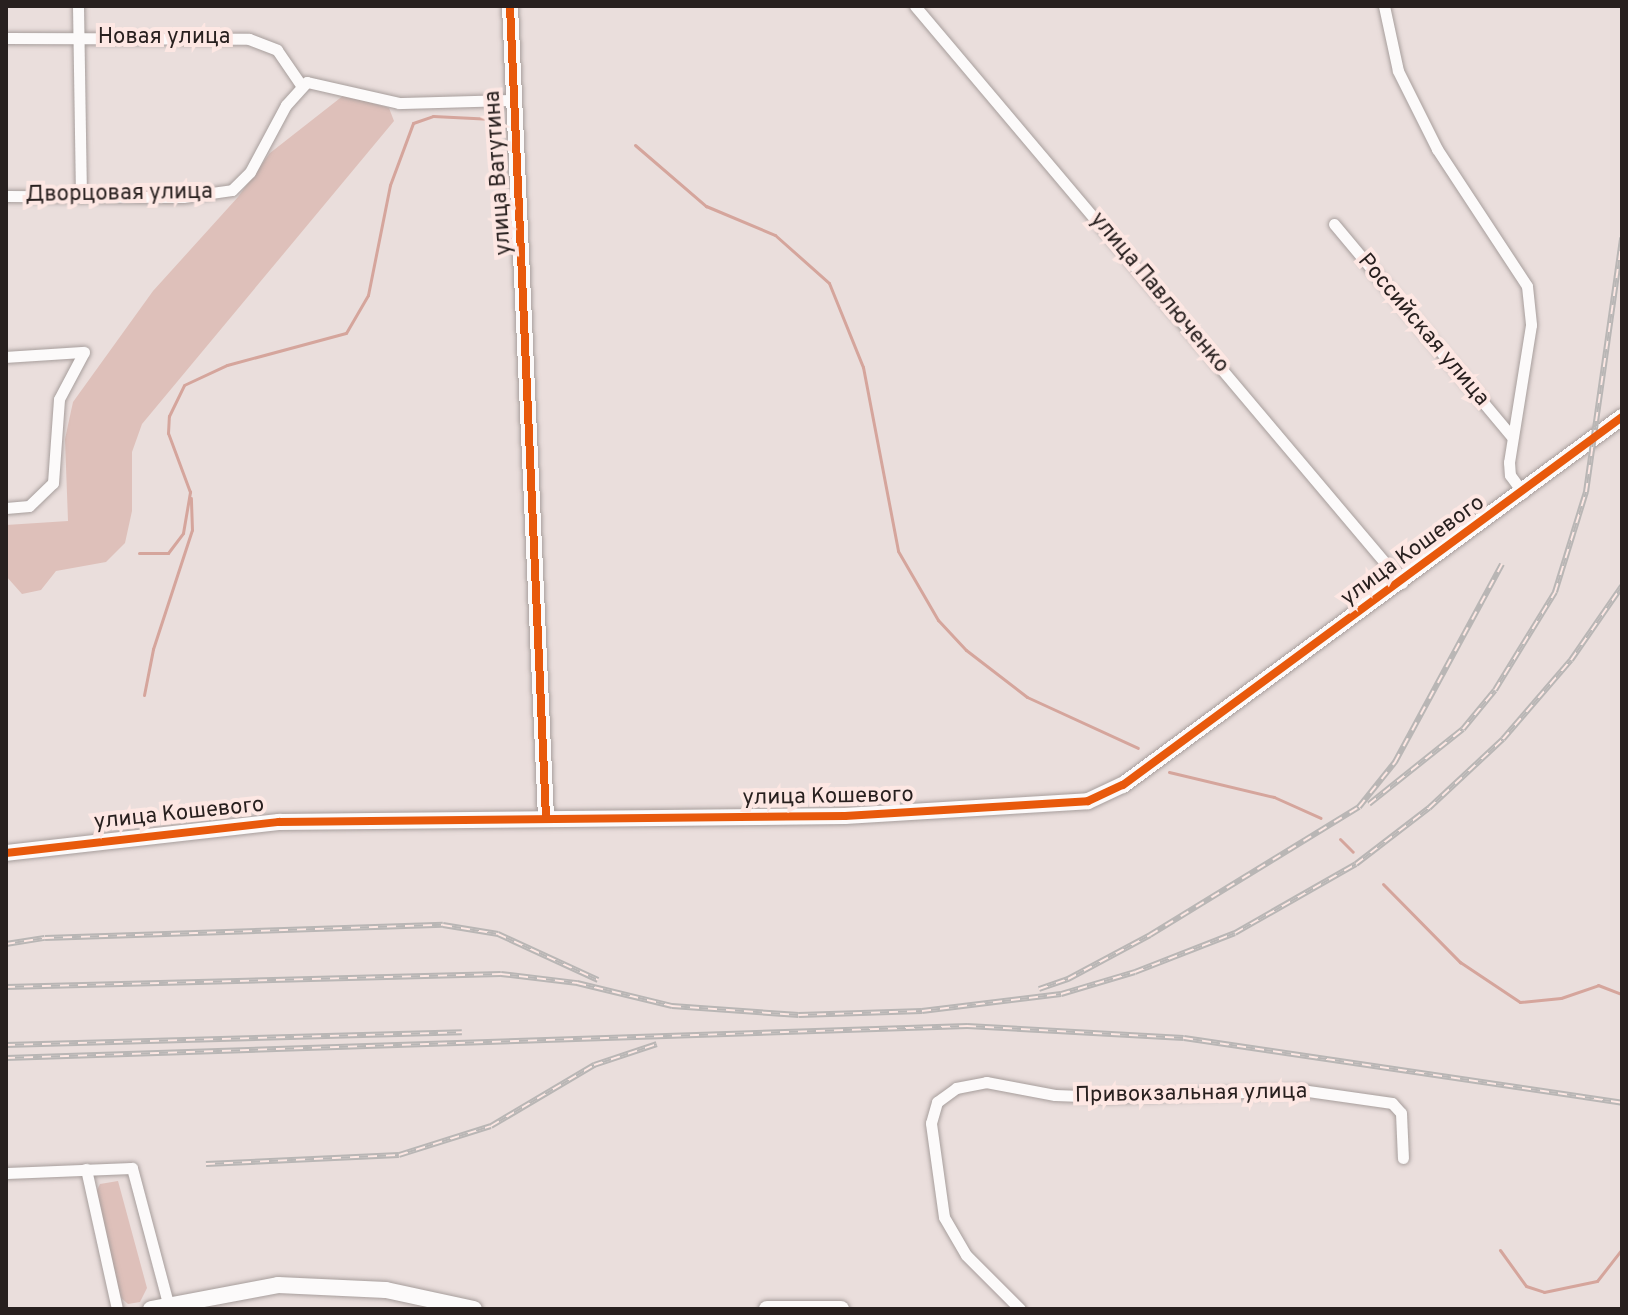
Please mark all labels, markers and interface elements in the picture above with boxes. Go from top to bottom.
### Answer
street label: Новая улица [98,25,230,51]
street label: улица Ватутина [480,90,518,256]
street label: Дворцовая улица [25,179,213,209]
street label: улица Павлюченко [1084,207,1234,379]
street label: Российская улица [1352,248,1494,412]
street label: улица Кошевого [1336,490,1490,612]
street label: улица Кошевого [742,782,914,812]
street label: улица Кошевого [92,792,266,836]
street label: Привокзальная улица [1075,1079,1307,1109]

